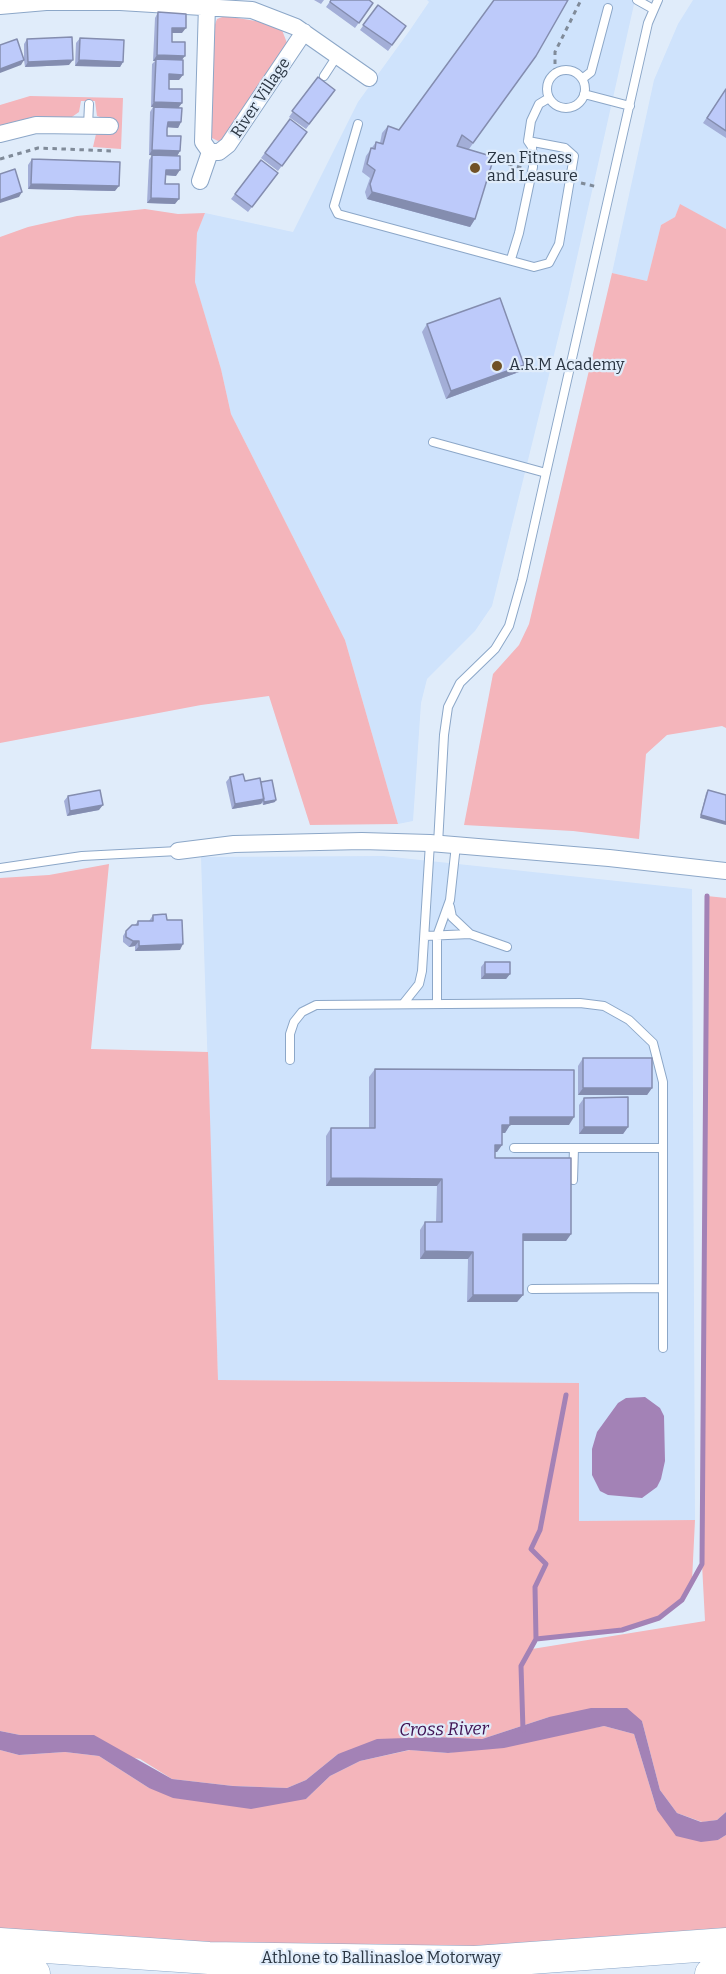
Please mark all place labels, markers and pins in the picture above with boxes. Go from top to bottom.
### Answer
place label: Zen Fitness and Leasure [487,149,578,187]
marker: Zen Fitness and Leasure [468,161,482,175]
place label: A.R.M Academy [509,356,624,376]
marker: A.R.M Academy [490,359,504,373]

